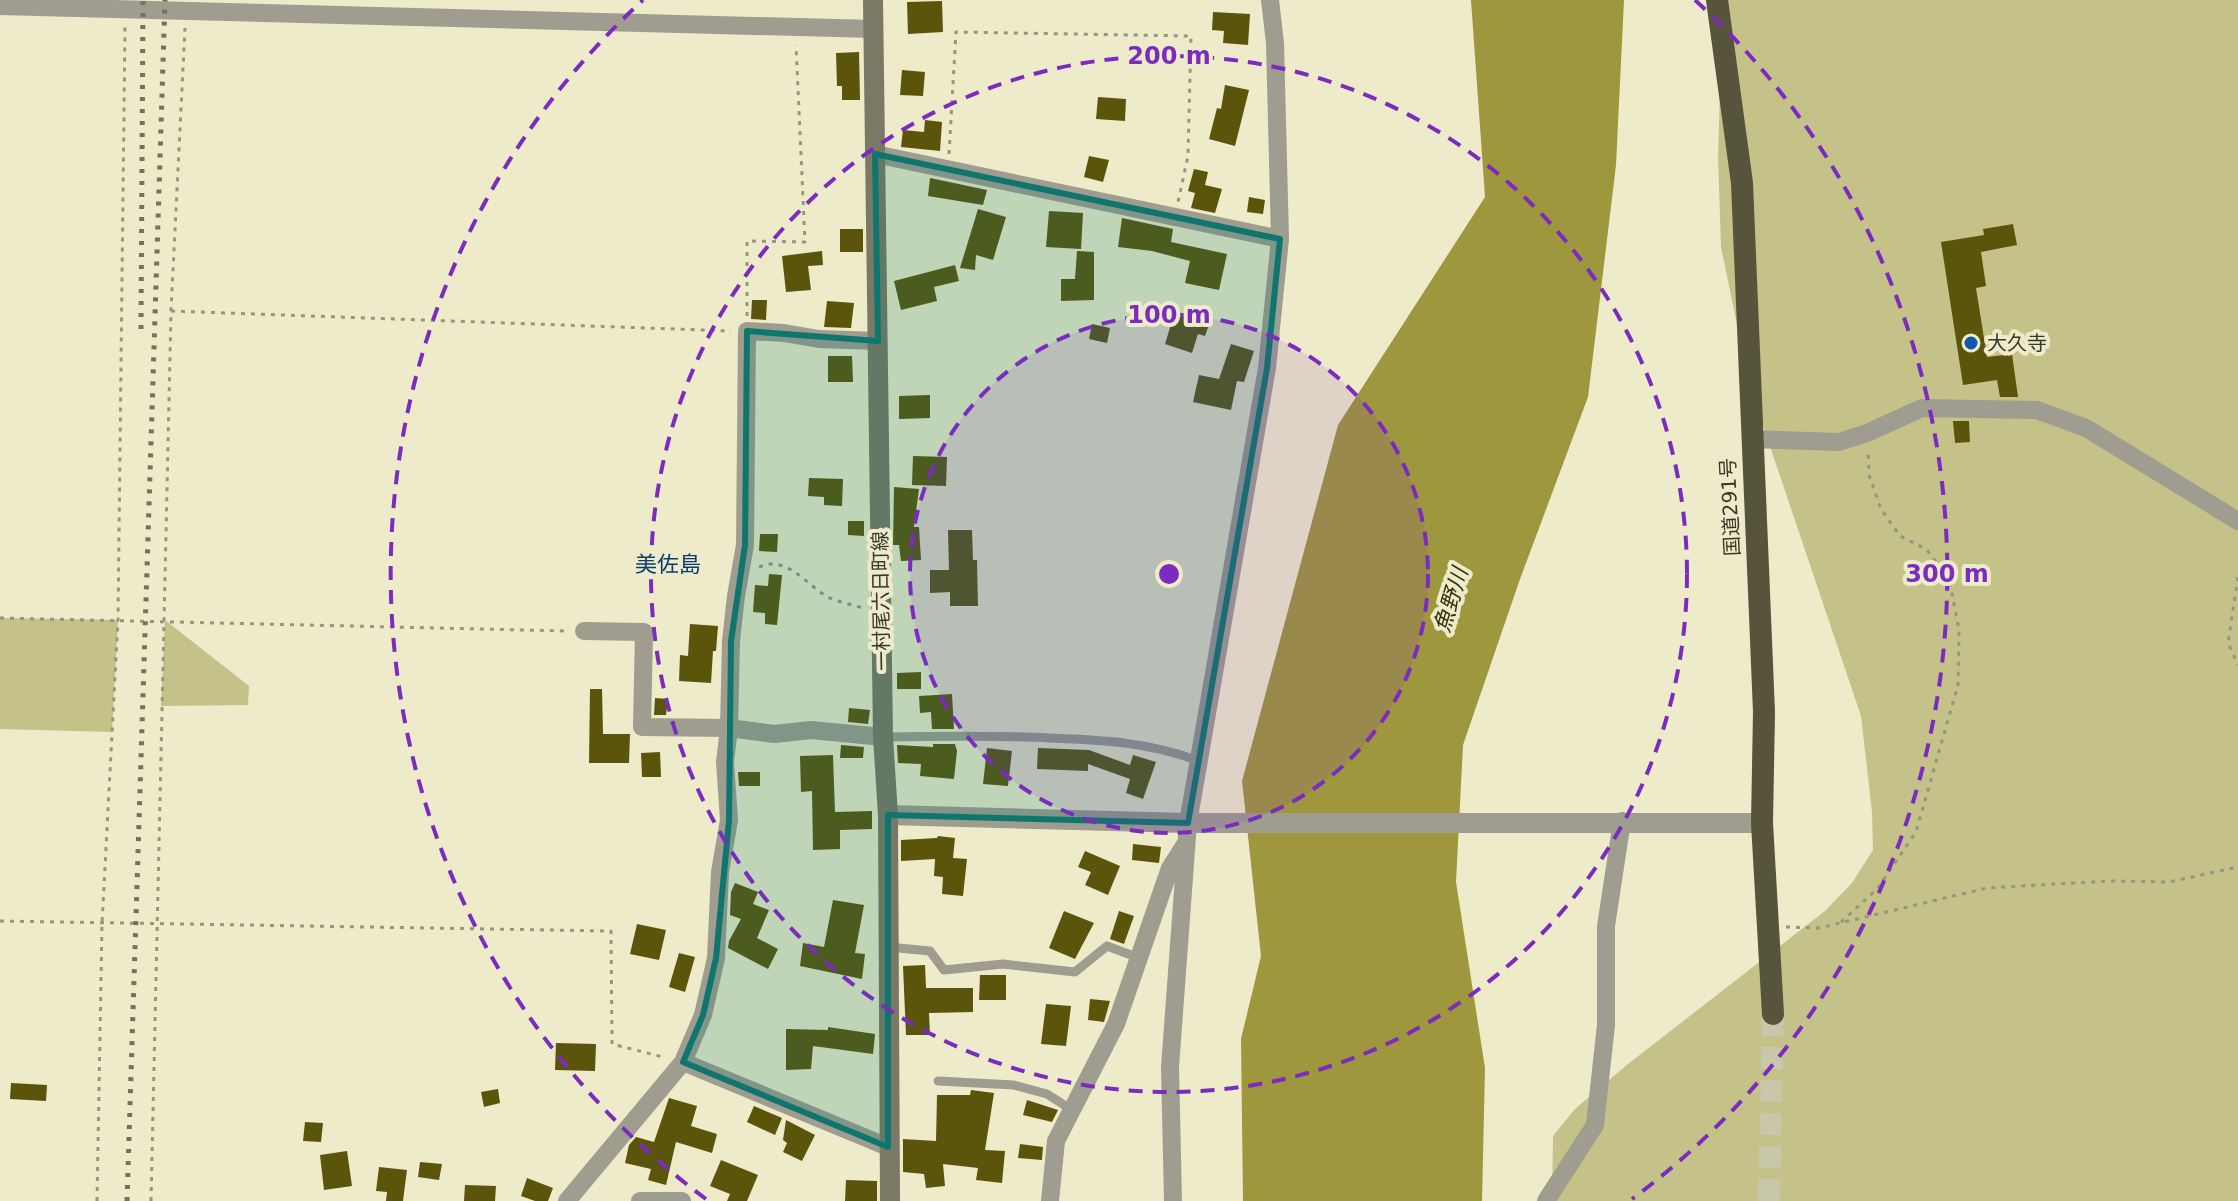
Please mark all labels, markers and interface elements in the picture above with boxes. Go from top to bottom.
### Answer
text: 200 m [1127,42,1211,70]
text: 100 m [1127,301,1211,329]
place label: 大久寺 [1987,331,2047,355]
marker: 大久寺 [1962,334,1980,352]
street label: 国道291号 [1715,457,1745,557]
street label: 一村尾六日町線 [868,531,894,671]
district label: 美佐島 [635,552,701,577]
centre of rings [1155,560,1183,588]
text: 300 m [1905,560,1989,588]
water label: 魚野川 [1429,563,1473,635]

